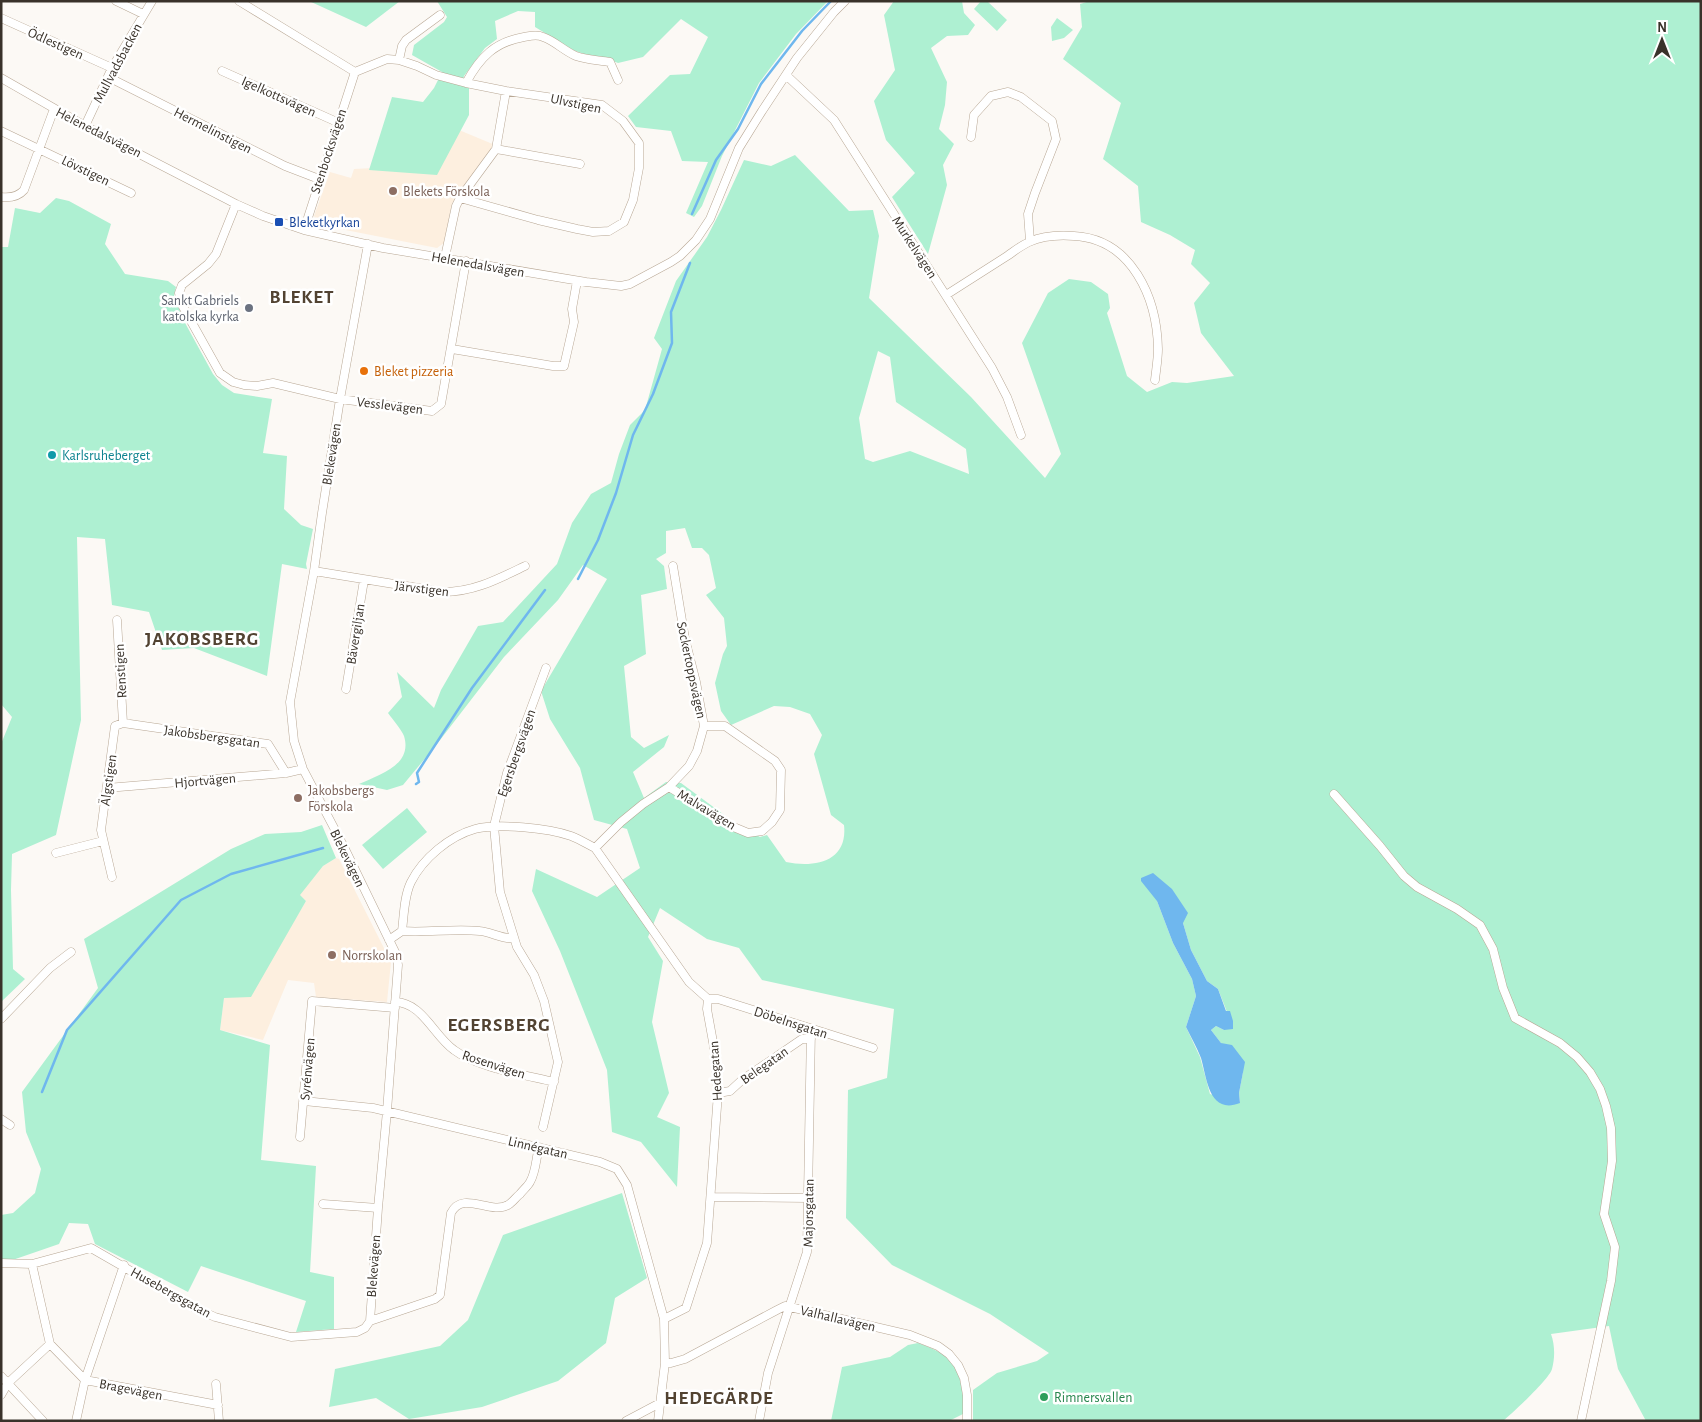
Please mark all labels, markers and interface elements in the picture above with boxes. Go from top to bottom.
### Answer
north arrow [1637,15,1687,65]
street label: Mullvadsbacken [91,21,145,106]
text: N [1657,21,1667,35]
street label: Ödlestigen [26,23,87,62]
street label: Igelkottsvägen [239,74,318,120]
street label: Ulvstigen [549,92,603,116]
street label: Helenedalsvägen [53,105,144,161]
street label: Hermelinstigen [171,105,254,157]
street label: Stenbocksvägen [309,107,349,195]
street label: Lövstigen [59,153,112,189]
marker: Blekets Förskola [387,185,399,197]
place label: Blekets Förskola [403,185,490,199]
street label: Murkelvägen [889,214,939,281]
marker: Bleketkyrkan [273,216,285,228]
place label: Bleketkyrkan [289,216,360,230]
street label: Helenedalsvägen [430,250,526,280]
district label: BLEKET [269,288,335,307]
place label: Sankt Gabriels katolska kyrka [161,294,240,324]
marker: Sankt Gabriels katolska kyrka [243,302,255,314]
marker: Bleket pizzeria [358,365,370,377]
place label: Bleket pizzeria [374,365,454,379]
street label: Vesslevägen [356,395,424,417]
street label: Blekevägen [320,422,344,486]
marker: Karlsruheberget [46,449,58,461]
place label: Karlsruheberget [62,449,151,463]
street label: Järvstigen [394,579,450,599]
street label: Bävergiljan [344,603,368,666]
street label: Sockertoppsvägen [674,620,708,720]
district label: JAKOBSBERG [145,630,259,649]
street label: Renstigen [113,643,129,699]
street label: Egersbergsvägen [495,708,539,799]
street label: Jakobsbergsgatan [163,723,261,751]
street label: Älgstigen [96,753,120,807]
street label: Hjortvägen [174,771,236,791]
place label: Jakobsbergs Förskola [308,784,374,814]
street label: Malvavägen [675,787,738,833]
marker: Jakobsbergs Förskola [292,792,304,804]
street label: Blekevägen [327,827,367,890]
marker: Norrskolan [326,949,338,961]
place label: Norrskolan [342,949,402,963]
street label: Döbelnsgatan [752,1004,829,1041]
district label: EGERSBERG [447,1016,551,1035]
street label: Syrénvägen [298,1037,318,1101]
street label: Hedegatan [707,1040,725,1102]
street label: Belegatan [738,1044,791,1087]
street label: Rosenvägen [460,1048,527,1082]
street label: Linnégatan [506,1134,569,1162]
street label: Majorsgatan [801,1179,817,1247]
street label: Blekevägen [365,1234,383,1298]
street label: Husebergsgatan [128,1265,213,1321]
street label: Valhallavägen [799,1304,877,1334]
street label: Bragevägen [98,1377,164,1403]
district label: HEDEGÄRDE [664,1387,774,1408]
marker: Rimnersvallen [1038,1391,1050,1403]
place label: Rimnersvallen [1054,1391,1132,1405]

